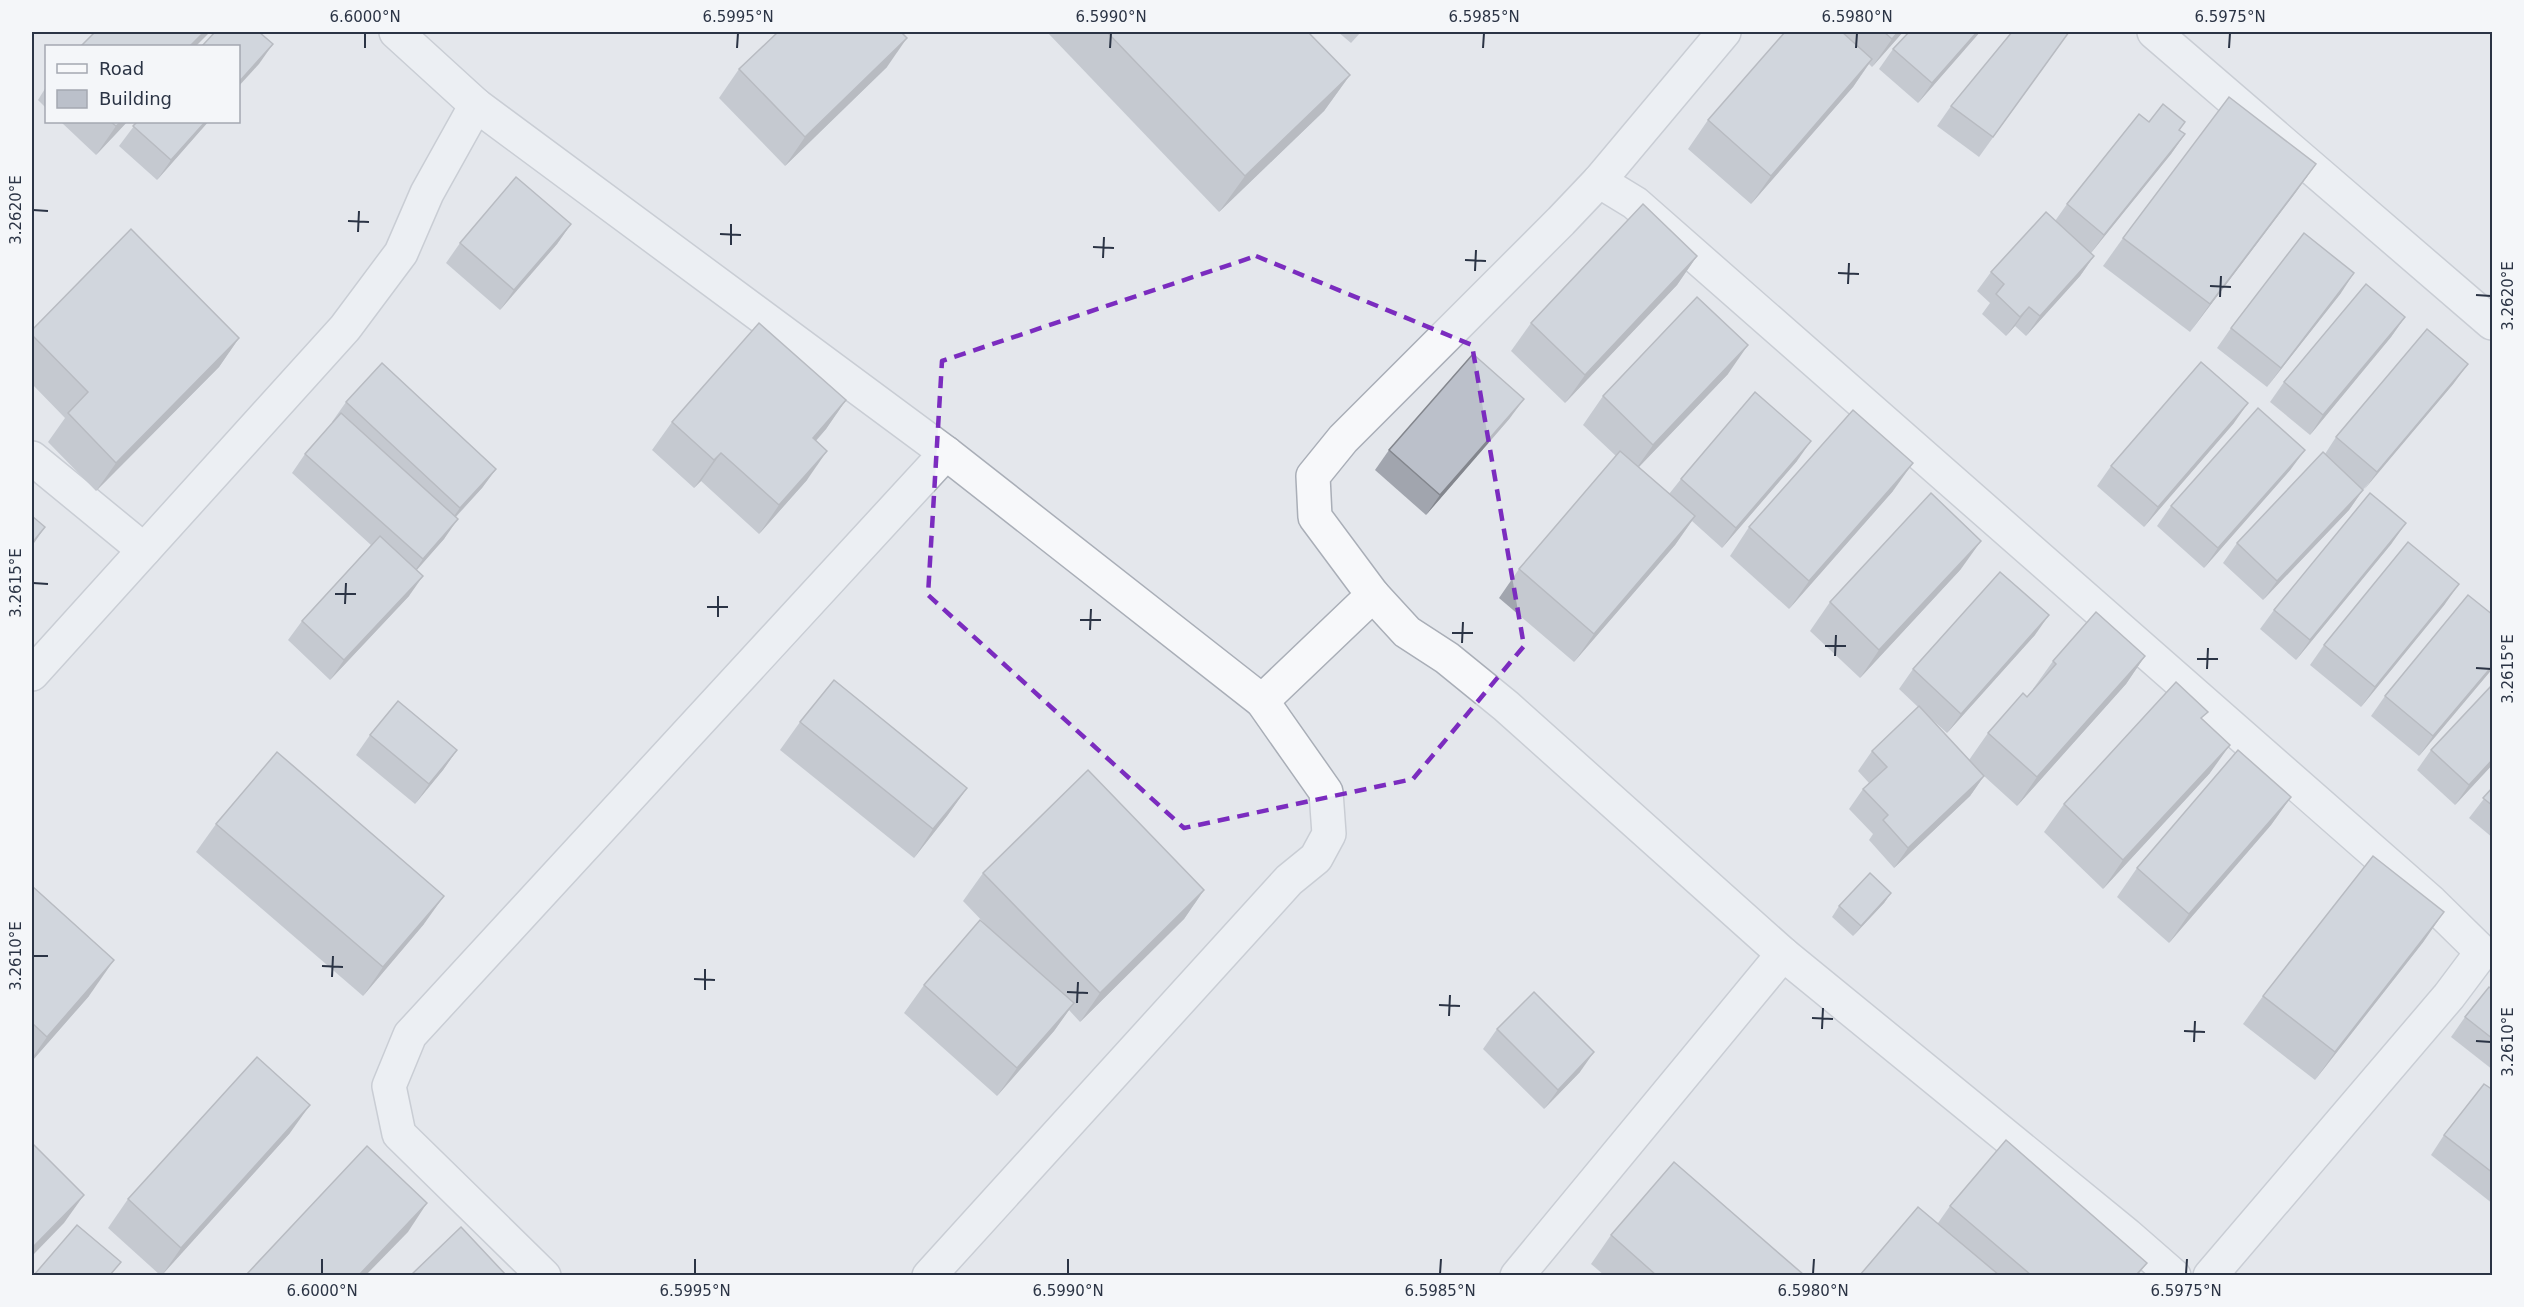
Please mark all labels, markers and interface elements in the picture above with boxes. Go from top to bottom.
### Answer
text: 6.6000°N [329,8,401,26]
text: 6.5995°N [702,8,774,26]
text: 6.5990°N [1075,8,1147,26]
text: 6.5985°N [1448,8,1520,26]
text: 6.5980°N [1821,8,1893,26]
text: 6.5975°N [2194,8,2266,26]
legend [45,45,240,123]
text: Road [99,58,144,79]
text: Building [99,88,172,109]
text: 3.2620°E [7,175,25,245]
text: 3.2620°E [2499,261,2517,331]
text: 3.2615°E [7,548,25,618]
text: 3.2615°E [2499,634,2517,704]
text: 3.2610°E [7,921,25,991]
text: 3.2610°E [2499,1007,2517,1077]
text: 6.6000°N [286,1282,358,1300]
text: 6.5995°N [659,1282,731,1300]
text: 6.5990°N [1032,1282,1104,1300]
text: 6.5985°N [1404,1282,1476,1300]
text: 6.5980°N [1777,1282,1849,1300]
text: 6.5975°N [2150,1282,2222,1300]

